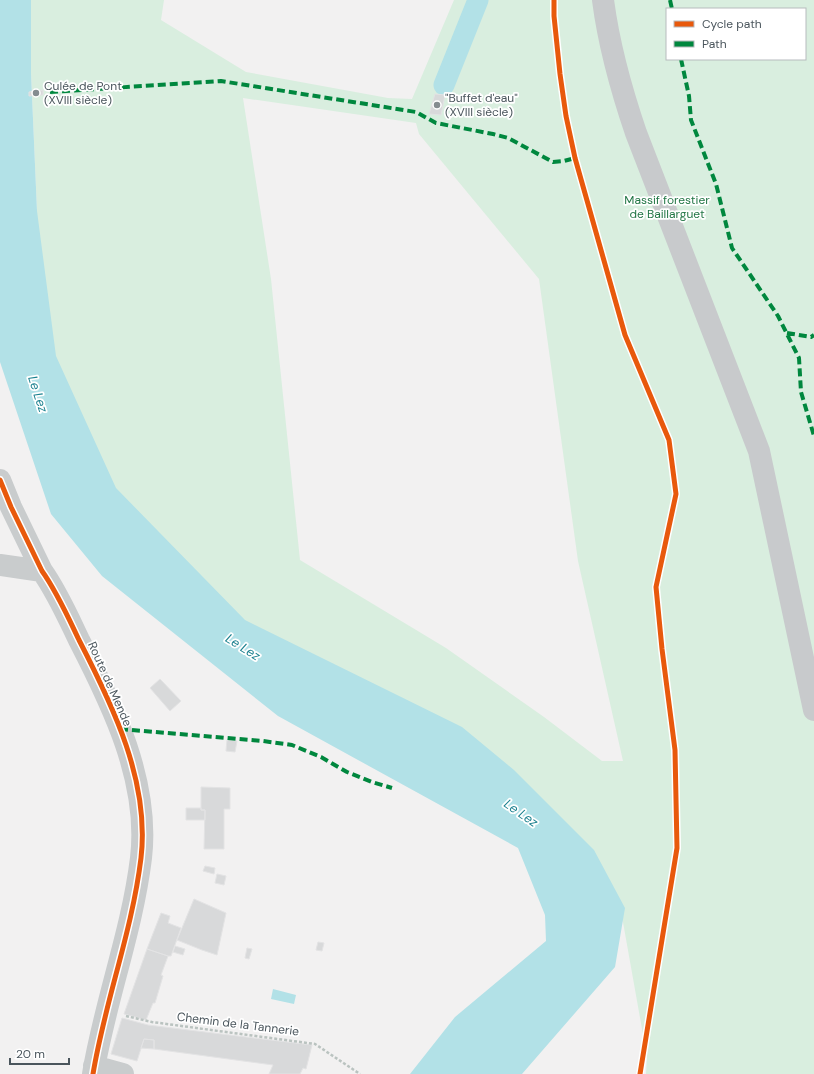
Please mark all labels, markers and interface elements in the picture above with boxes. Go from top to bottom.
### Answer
legend [666,8,806,60]
text: Cycle path [702,16,762,32]
text: Path [702,36,727,52]
place label: Culée de Pont (XVIII siècle) [44,78,122,108]
marker: Culée de Pont (XVIII siècle) [31,88,41,98]
place label: "Buffet d'eau" (XVIII siècle) [445,90,518,120]
marker: "Buffet d'eau" (XVIII siècle) [432,100,442,110]
park label: Massif forestier de Baillarguet [624,192,710,222]
water label: Le Lez [24,373,52,415]
water label: Le Lez [222,630,264,665]
street label: Route de Mende [84,639,136,729]
water label: Le Lez [501,795,542,831]
street label: Chemin de la Tannerie [176,1009,300,1039]
scale bar [10,1040,69,1066]
text: 20 m [16,1046,45,1062]

